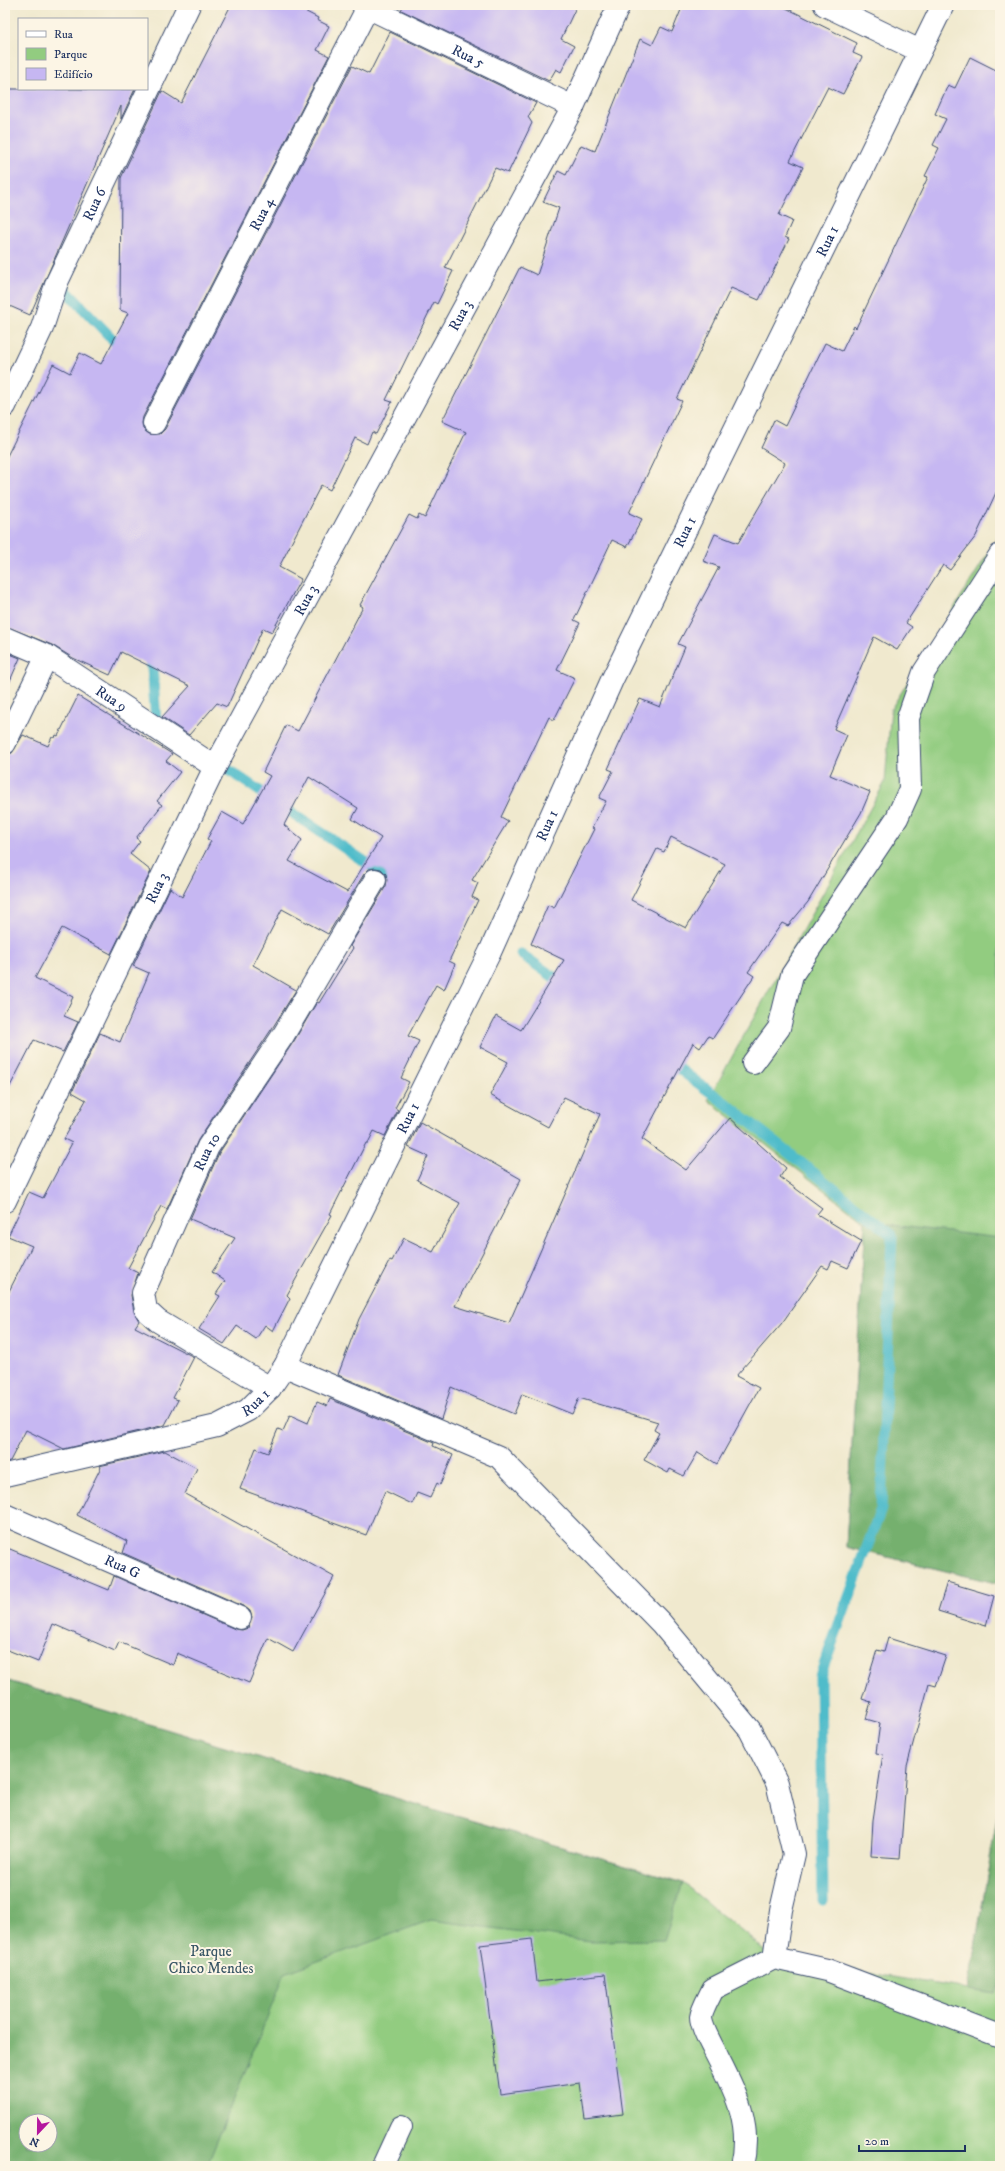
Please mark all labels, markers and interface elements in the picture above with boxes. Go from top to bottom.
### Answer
legend [18,18,148,90]
text: Rua [54,27,74,42]
street label: Rua 5 [449,40,488,72]
text: Parque [54,47,87,62]
text: Edifício [54,67,93,82]
street label: Rua 6 [78,183,111,224]
street label: Rua 4 [245,194,278,234]
street label: Rua 1 [812,223,843,260]
street label: Rua 3 [444,297,476,334]
street label: Rua 1 [669,513,700,551]
street label: Rua 3 [289,581,322,619]
street label: Rua 9 [92,681,131,716]
street label: Rua 1 [532,807,562,844]
street label: Rua 3 [141,869,172,906]
street label: Rua 1 [392,1099,424,1137]
street label: Rua 10 [189,1129,224,1174]
street label: Rua 1 [239,1384,274,1421]
street label: Rua G [101,1550,144,1583]
park label: Parque Chico Mendes [169,1942,253,1978]
north arrow [18,2113,58,2153]
scale bar [859,2127,965,2153]
text: N [28,2133,41,2150]
text: 20 m [865,2134,889,2149]

